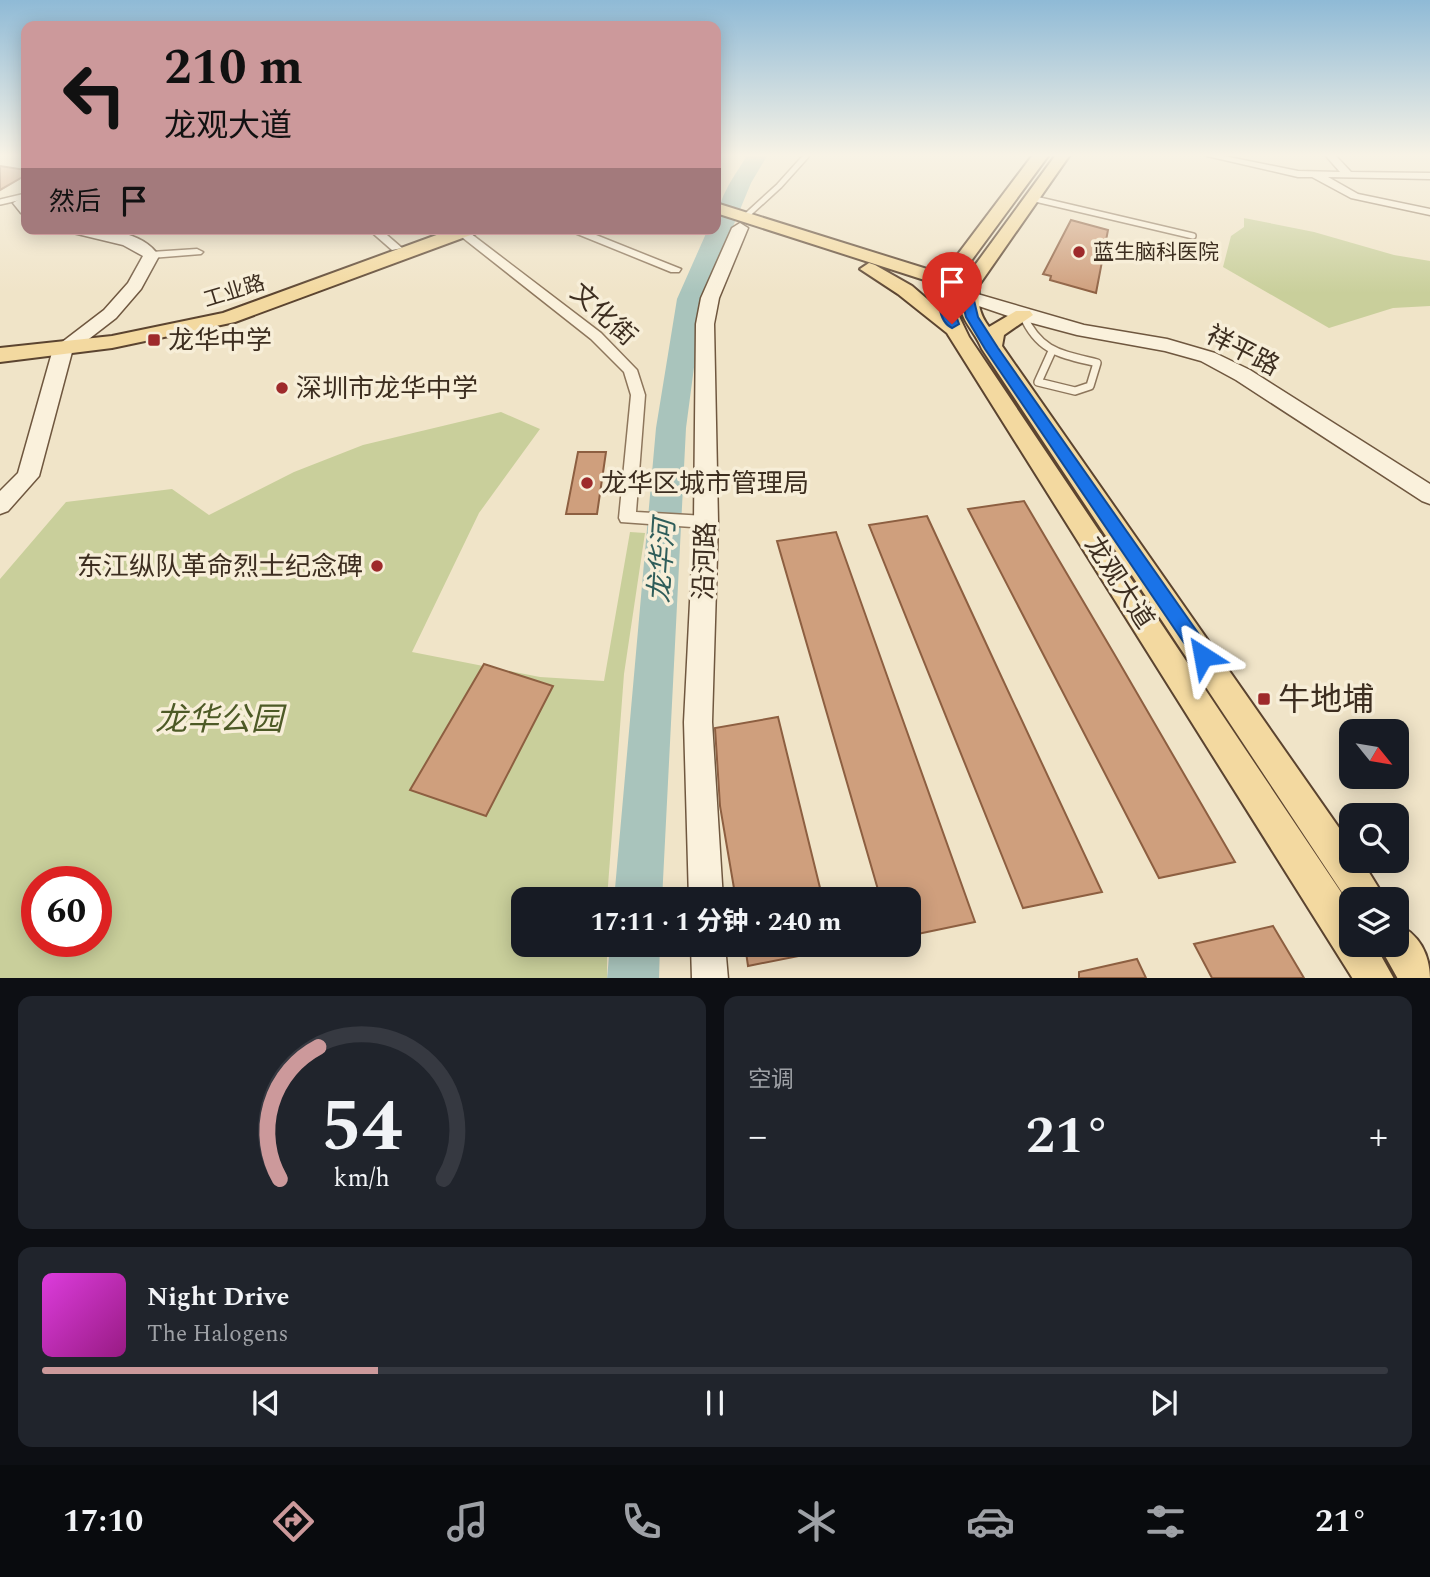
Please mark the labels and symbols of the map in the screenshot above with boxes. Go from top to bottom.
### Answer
place label: 蓝生脑科医院 [1093,237,1219,269]
marker: 蓝生脑科医院 [1071,244,1087,260]
pin [922,252,982,324]
street label: 工业路 [199,267,269,316]
street label: 文化街 [561,274,646,356]
street label: 祥平路 [1199,315,1286,386]
place label: 龙华中学 [168,321,272,361]
marker: 龙华中学 [146,332,162,348]
place label: 深圳市龙华中学 [296,369,478,409]
marker: 深圳市龙华中学 [274,380,290,396]
place label: 龙华区城市管理局 [601,464,809,504]
marker: 龙华区城市管理局 [579,475,595,491]
water label: 龙华河 [638,513,687,605]
street label: 沿河路 [684,521,726,601]
street label: 龙观大道 [1074,528,1164,637]
place label: 东江纵队革命烈士纪念碑 [77,547,363,587]
marker: 东江纵队革命烈士纪念碑 [369,558,385,574]
position arrow [1166,619,1240,693]
place label: 牛地埔 [1278,676,1374,725]
marker: 牛地埔 [1256,691,1272,707]
park label: 龙华公园 [155,696,287,745]
north arrow [1339,719,1409,789]
speed limit sign: 60 [21,866,112,957]

